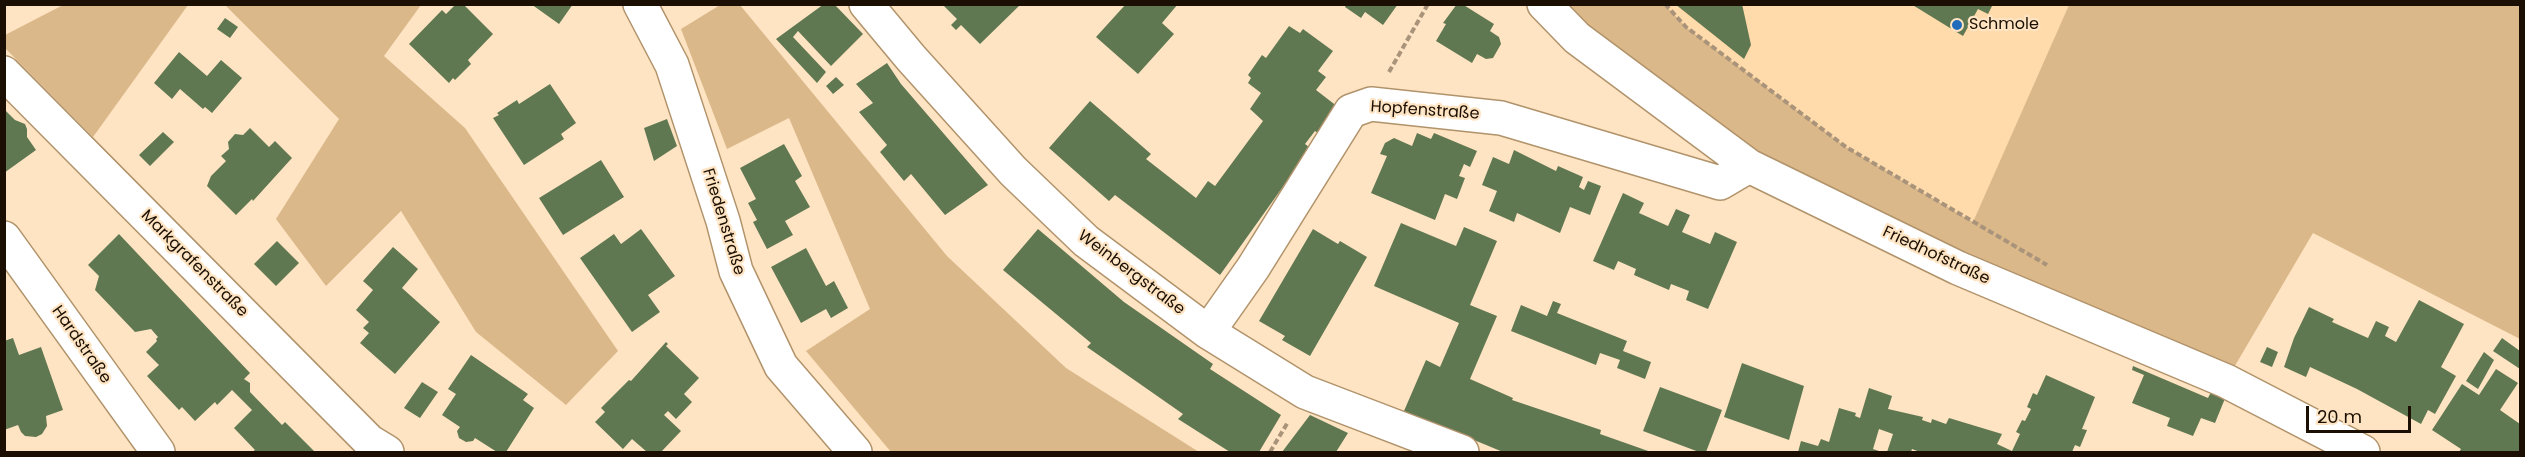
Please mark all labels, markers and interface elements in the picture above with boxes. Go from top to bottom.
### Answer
place label: Schmole [1969,15,2039,35]
marker: Schmole [1950,18,1964,32]
street label: Hopfenstraße [1370,98,1480,124]
street label: Friedenstraße [698,166,748,278]
street label: Markgrafenstraße [136,206,252,322]
street label: Friedhofstraße [1879,223,1993,289]
street label: Weinbergstraße [1074,227,1188,319]
street label: Hardstraße [47,302,115,388]
scale bar [2309,394,2414,432]
text: 20 m [2317,404,2362,429]

